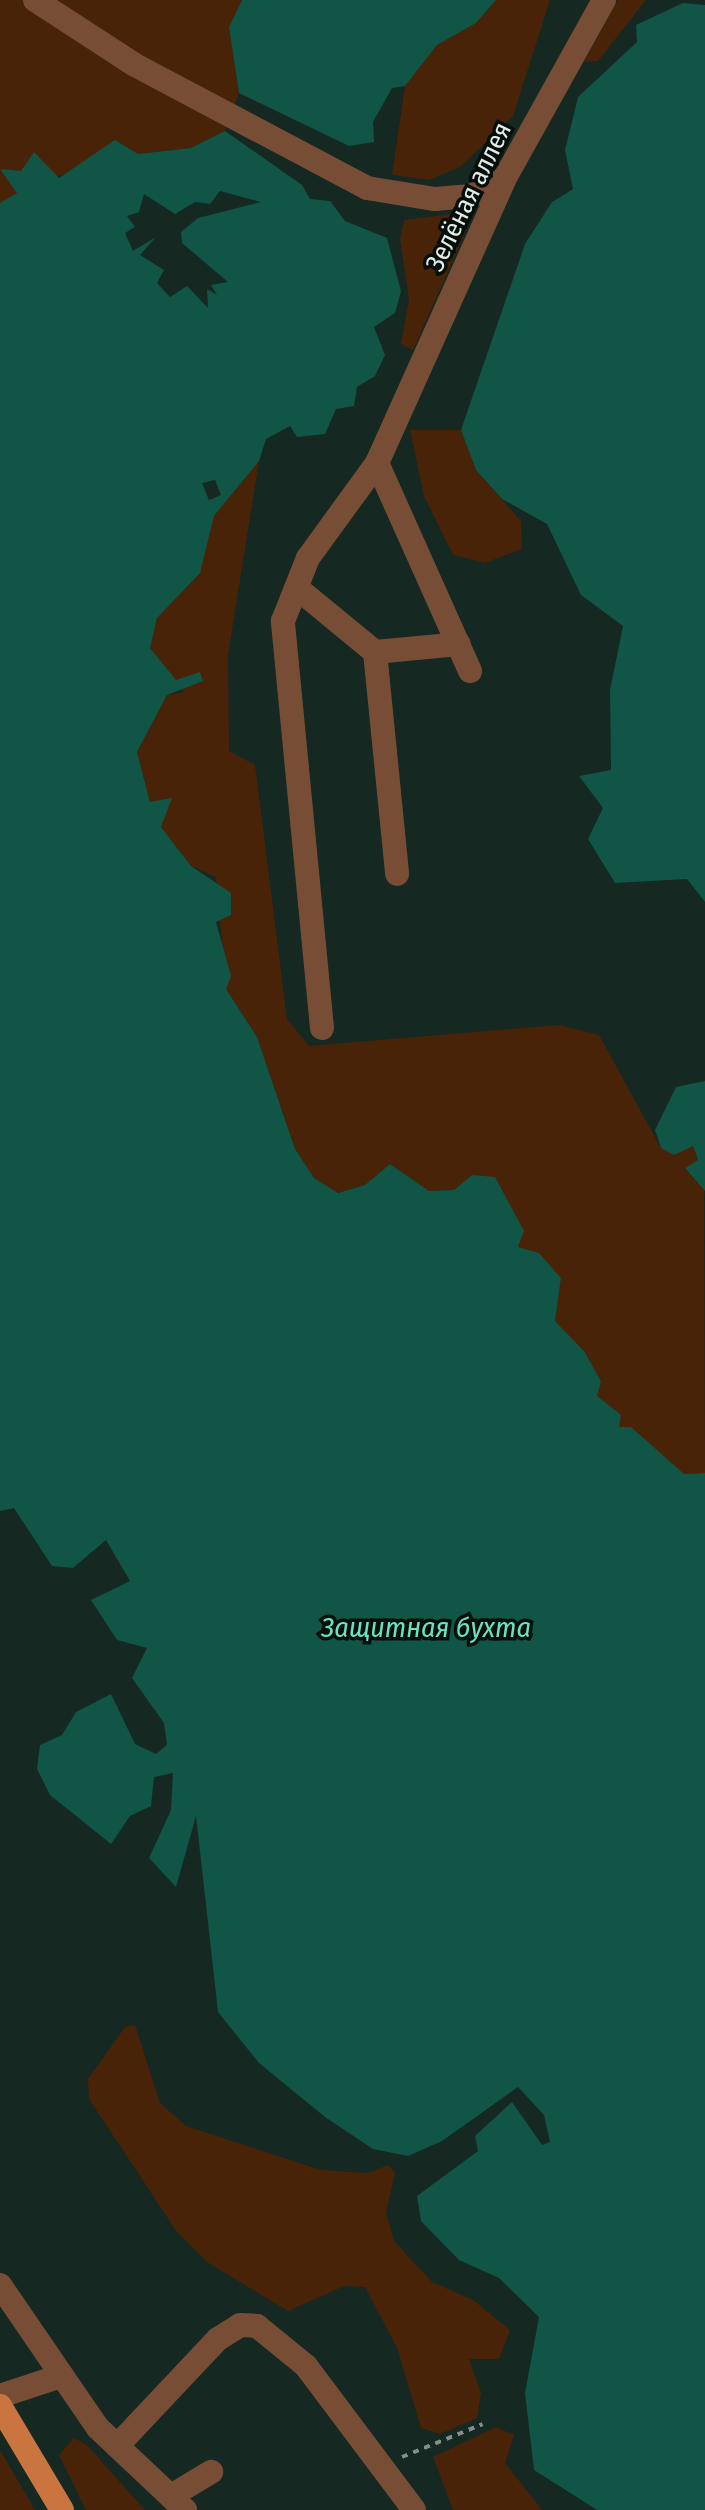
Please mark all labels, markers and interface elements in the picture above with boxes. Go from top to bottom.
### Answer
street label: Зелёная аллея [420,117,518,277]
water label: Защитная бухта [321,1611,531,1645]

